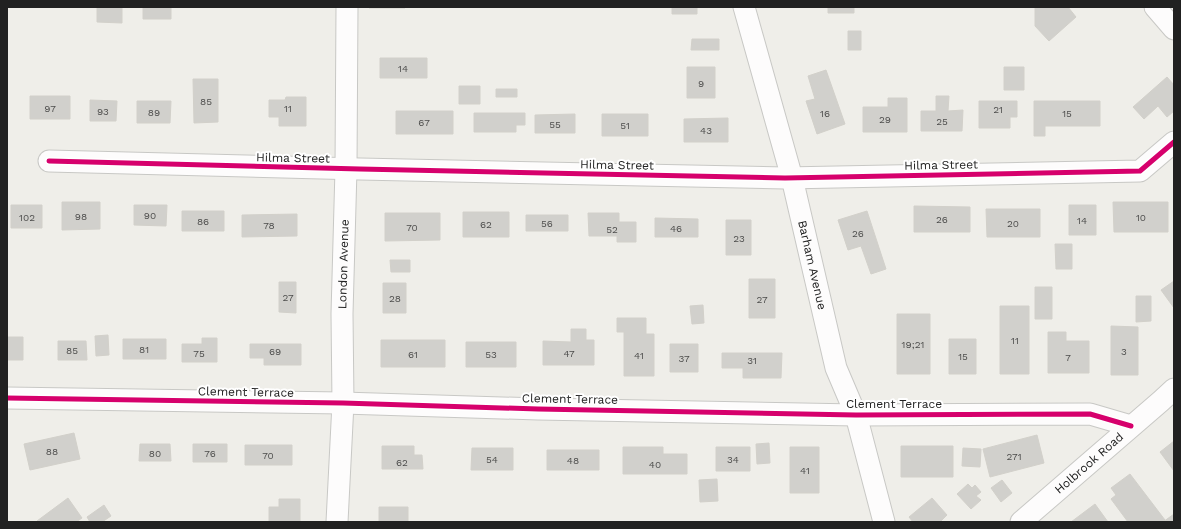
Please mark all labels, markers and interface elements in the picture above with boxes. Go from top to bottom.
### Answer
house number: 14 [398,63,408,74]
house number: 9 [698,78,704,89]
house number: 85 [200,96,212,107]
house number: 97 [44,103,56,114]
house number: 11 [284,103,292,114]
house number: 21 [993,104,1003,115]
house number: 93 [97,106,109,117]
house number: 89 [148,107,160,118]
house number: 16 [820,108,830,119]
house number: 15 [1062,108,1072,119]
house number: 29 [879,114,891,125]
house number: 25 [936,116,948,127]
house number: 67 [418,117,430,128]
house number: 55 [549,119,561,130]
house number: 51 [620,120,630,131]
house number: 43 [700,125,712,136]
street label: Hilma Street [256,150,330,166]
street label: Hilma Street [580,157,654,173]
street label: Hilma Street [904,157,978,173]
house number: 90 [144,210,156,221]
house number: 98 [75,211,87,222]
house number: 102 [19,212,35,223]
house number: 10 [1136,212,1146,223]
house number: 26 [936,214,948,225]
house number: 14 [1077,215,1087,226]
house number: 86 [197,216,209,227]
house number: 56 [541,218,553,229]
house number: 20 [1007,218,1019,229]
street label: London Avenue [335,219,352,309]
house number: 62 [480,219,492,230]
street label: Barham Avenue [795,219,829,311]
house number: 78 [263,220,275,231]
house number: 70 [406,222,418,233]
house number: 46 [670,223,682,234]
house number: 52 [606,224,618,235]
house number: 26 [852,228,864,239]
house number: 23 [733,233,745,244]
house number: 27 [282,292,294,303]
house number: 28 [389,293,401,304]
house number: 27 [756,294,768,305]
house number: 11 [1011,335,1019,346]
house number: 19;21 [902,339,924,350]
house number: 81 [139,344,149,355]
house number: 85 [66,345,78,356]
house number: 69 [269,346,281,357]
house number: 3 [1121,346,1127,357]
house number: 75 [193,348,205,359]
house number: 47 [563,348,575,359]
house number: 61 [408,349,418,360]
house number: 53 [485,349,497,360]
house number: 41 [634,350,644,361]
house number: 15 [958,351,968,362]
house number: 7 [1065,352,1071,363]
house number: 37 [678,353,690,364]
house number: 31 [747,355,757,366]
street label: Clement Terrace [198,384,294,400]
street label: Clement Terrace [522,391,618,407]
street label: Clement Terrace [846,397,942,411]
street label: Holbrook Road [1052,430,1126,497]
house number: 88 [46,446,58,457]
house number: 80 [149,448,161,459]
house number: 76 [204,448,216,459]
house number: 70 [262,450,274,461]
house number: 271 [1006,451,1022,462]
house number: 54 [486,454,498,465]
house number: 34 [727,454,739,465]
house number: 48 [567,455,579,466]
house number: 62 [396,457,408,468]
house number: 40 [649,459,661,470]
house number: 41 [800,465,810,476]

